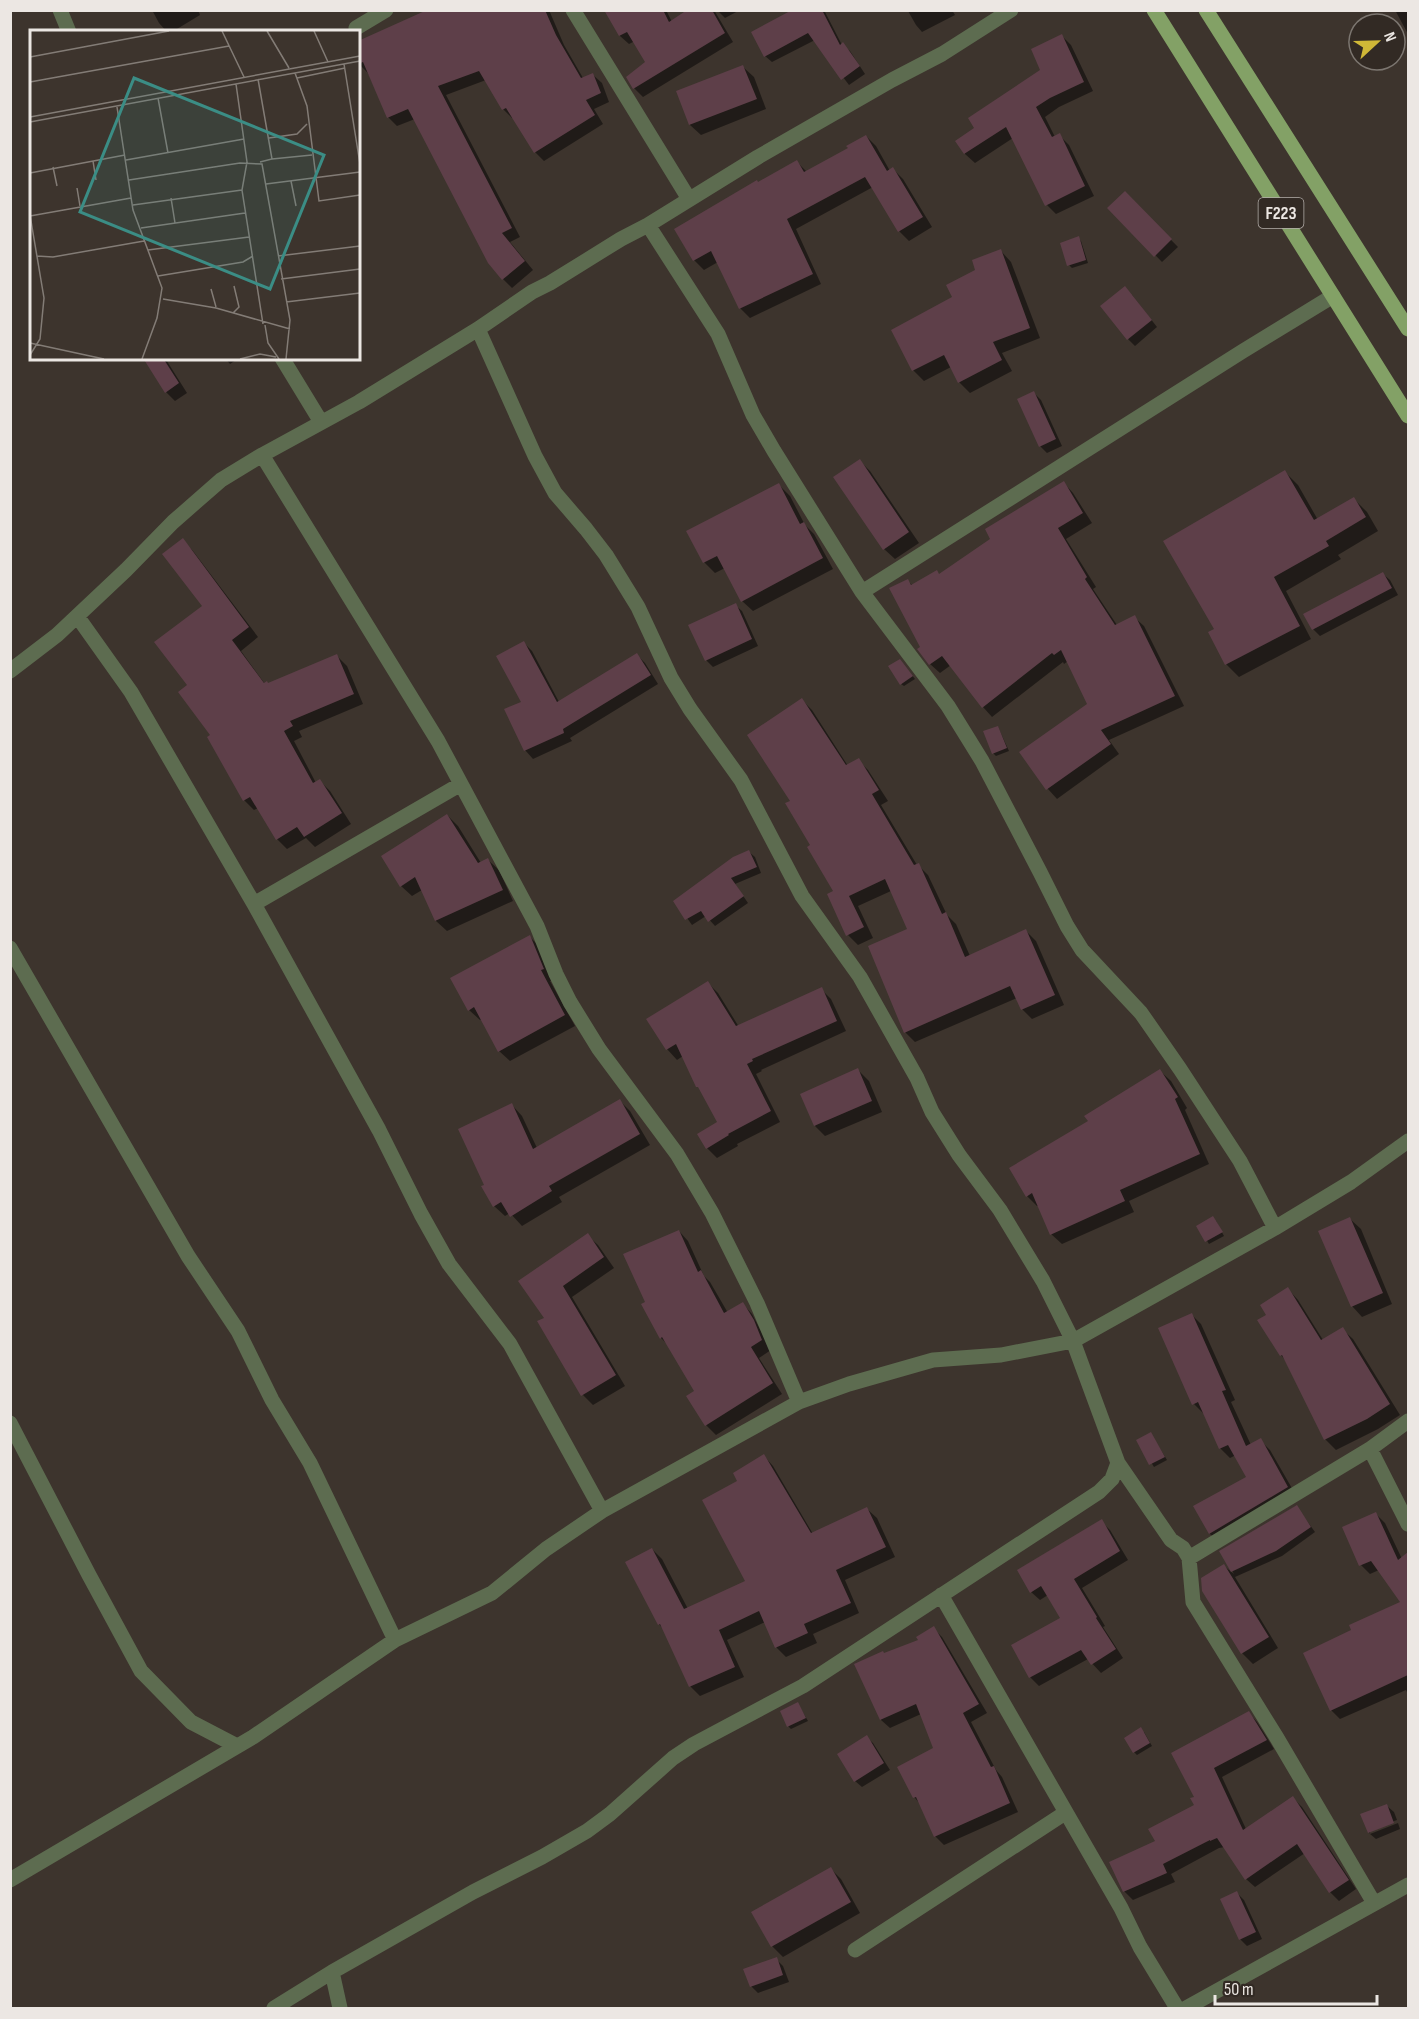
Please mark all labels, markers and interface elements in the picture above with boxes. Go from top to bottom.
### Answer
north arrow [1347,12,1407,72]
text: N [1379,29,1400,44]
inset map [30,30,360,360]
road number: F223 [1258,198,1304,228]
scale bar [1215,1968,1377,2006]
text: 50 m [1224,1979,1254,2000]

